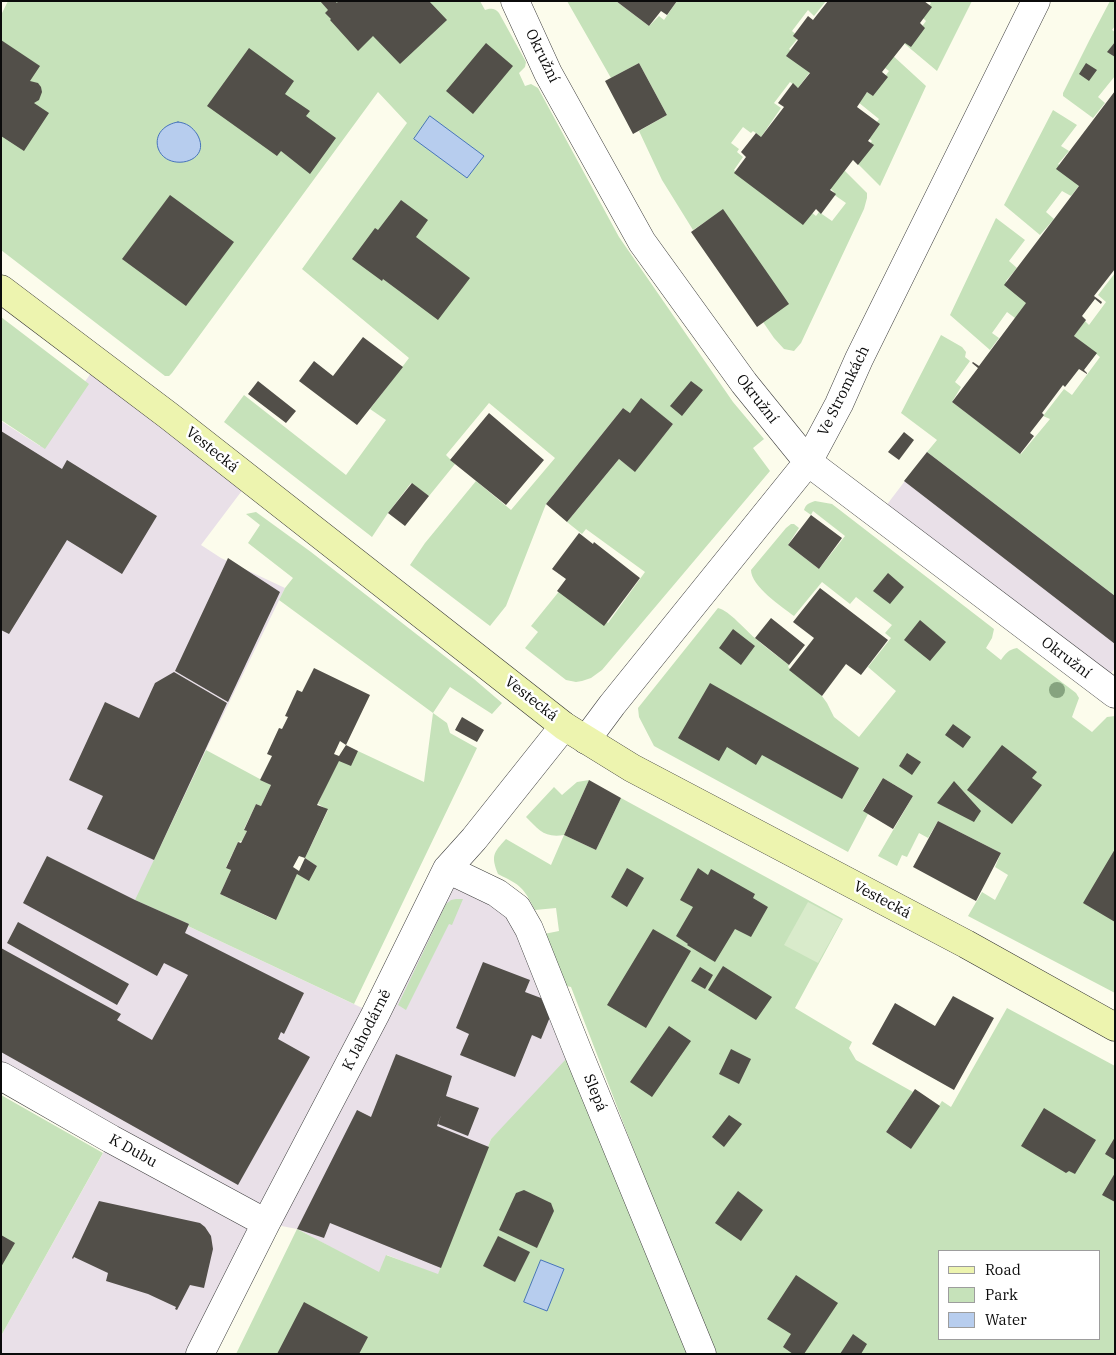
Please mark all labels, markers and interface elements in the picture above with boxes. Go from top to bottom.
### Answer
street label: Okružní [521,26,563,86]
street label: Ve Stromkách [814,343,874,439]
street label: Okružní [732,371,782,427]
street label: Vestecká [182,423,242,477]
street label: Okružní [1038,633,1094,683]
street label: Vestecká [501,673,561,725]
street label: Vestecká [850,877,914,923]
street label: K Jahodárně [339,986,395,1074]
street label: Slepá [579,1072,611,1114]
street label: K Dubu [106,1130,160,1172]
legend [938,1250,1101,1340]
text: Road [985,1260,1021,1279]
text: Park [985,1285,1018,1304]
text: Water [985,1310,1027,1329]

